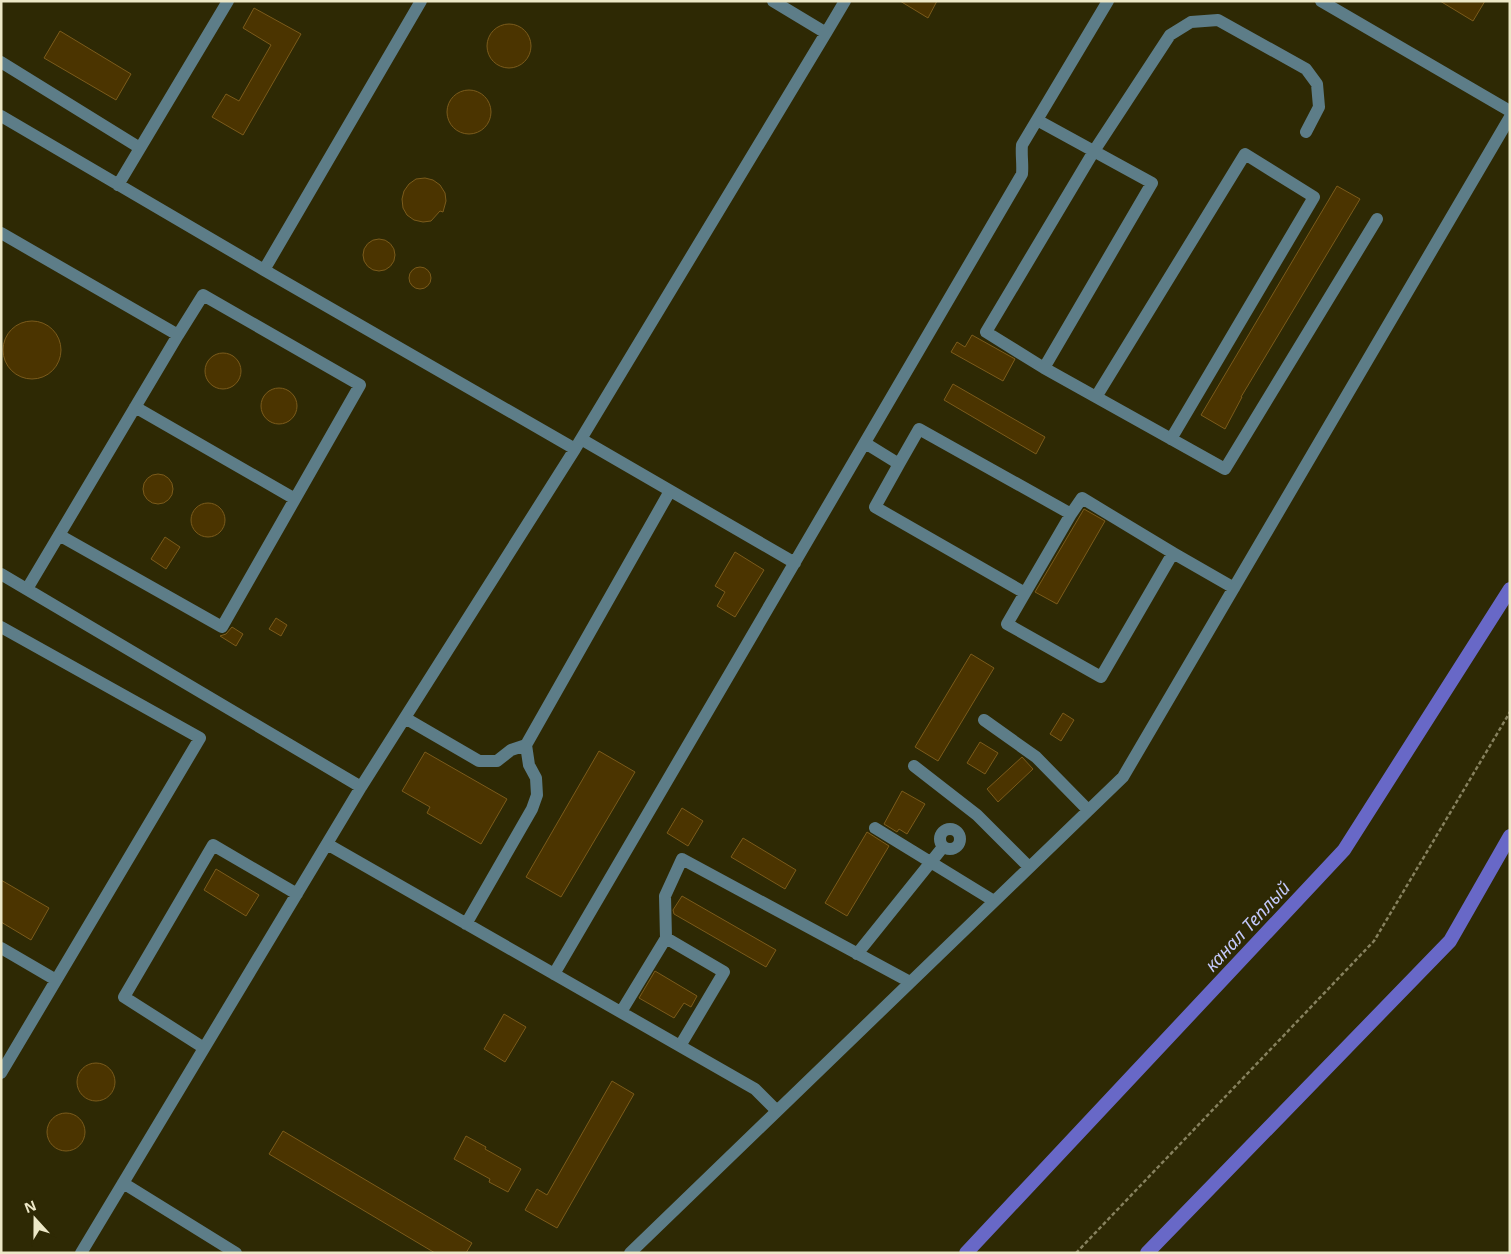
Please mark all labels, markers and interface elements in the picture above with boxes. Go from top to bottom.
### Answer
water label: канал Теплый [1199,876,1295,976]
north arrow [10,1194,60,1244]
text: N [21,1195,39,1217]

